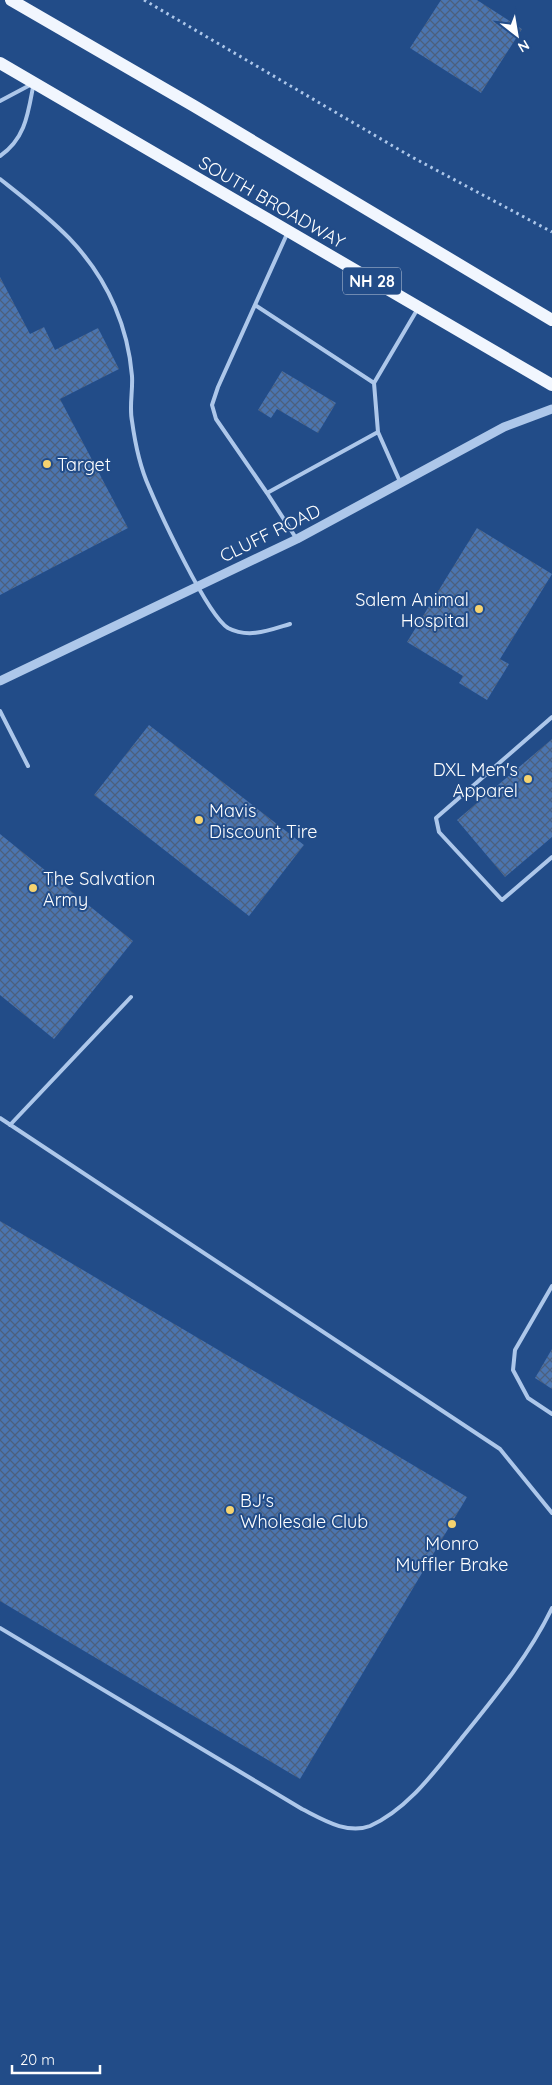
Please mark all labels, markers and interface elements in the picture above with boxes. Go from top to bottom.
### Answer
north arrow [492,10,542,60]
text: N [515,36,533,57]
street label: SOUTH BROADWAY [195,151,349,253]
road number: NH 28 [343,268,401,294]
place label: Target [57,453,111,476]
marker: Target [41,458,53,470]
street label: CLUFF ROAD [216,499,324,567]
place label: Salem Animal Hospital [355,588,469,632]
marker: Salem Animal Hospital [473,603,485,615]
place label: DXL Men's Apparel [433,758,518,802]
marker: DXL Men's Apparel [522,773,534,785]
place label: Mavis Discount Tire [209,799,318,843]
marker: Mavis Discount Tire [193,814,205,826]
place label: The Salvation Army [43,867,156,911]
marker: The Salvation Army [27,882,39,894]
place label: BJ's Wholesale Club [240,1489,368,1533]
marker: BJ's Wholesale Club [224,1504,236,1516]
marker: Monro Muffler Brake [446,1518,458,1530]
place label: Monro Muffler Brake [396,1532,508,1576]
scale bar [12,2042,100,2074]
text: 20 m [20,2050,55,2069]

